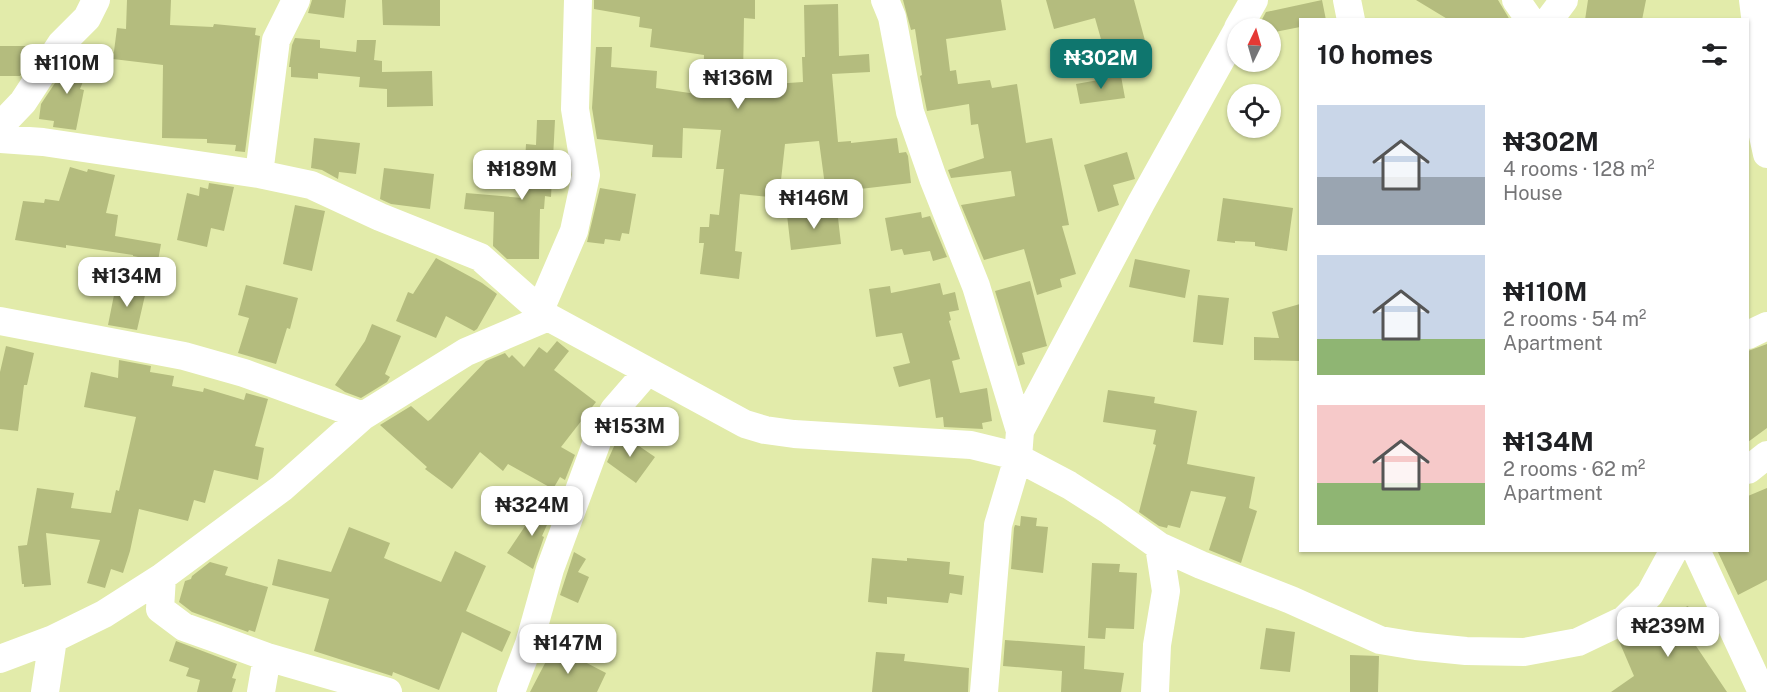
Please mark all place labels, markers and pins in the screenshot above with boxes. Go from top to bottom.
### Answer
pin: ₦302M [1059,39,1143,90]
pin: ₦110M [25,44,109,95]
pin: ₦136M [696,59,780,110]
pin: ₦189M [480,150,564,201]
pin: ₦146M [772,179,856,230]
pin: ₦134M [85,257,169,308]
pin: ₦153M [588,407,672,458]
pin: ₦324M [490,486,574,537]
pin: ₦239M [1626,607,1710,658]
pin: ₦147M [526,624,610,675]

